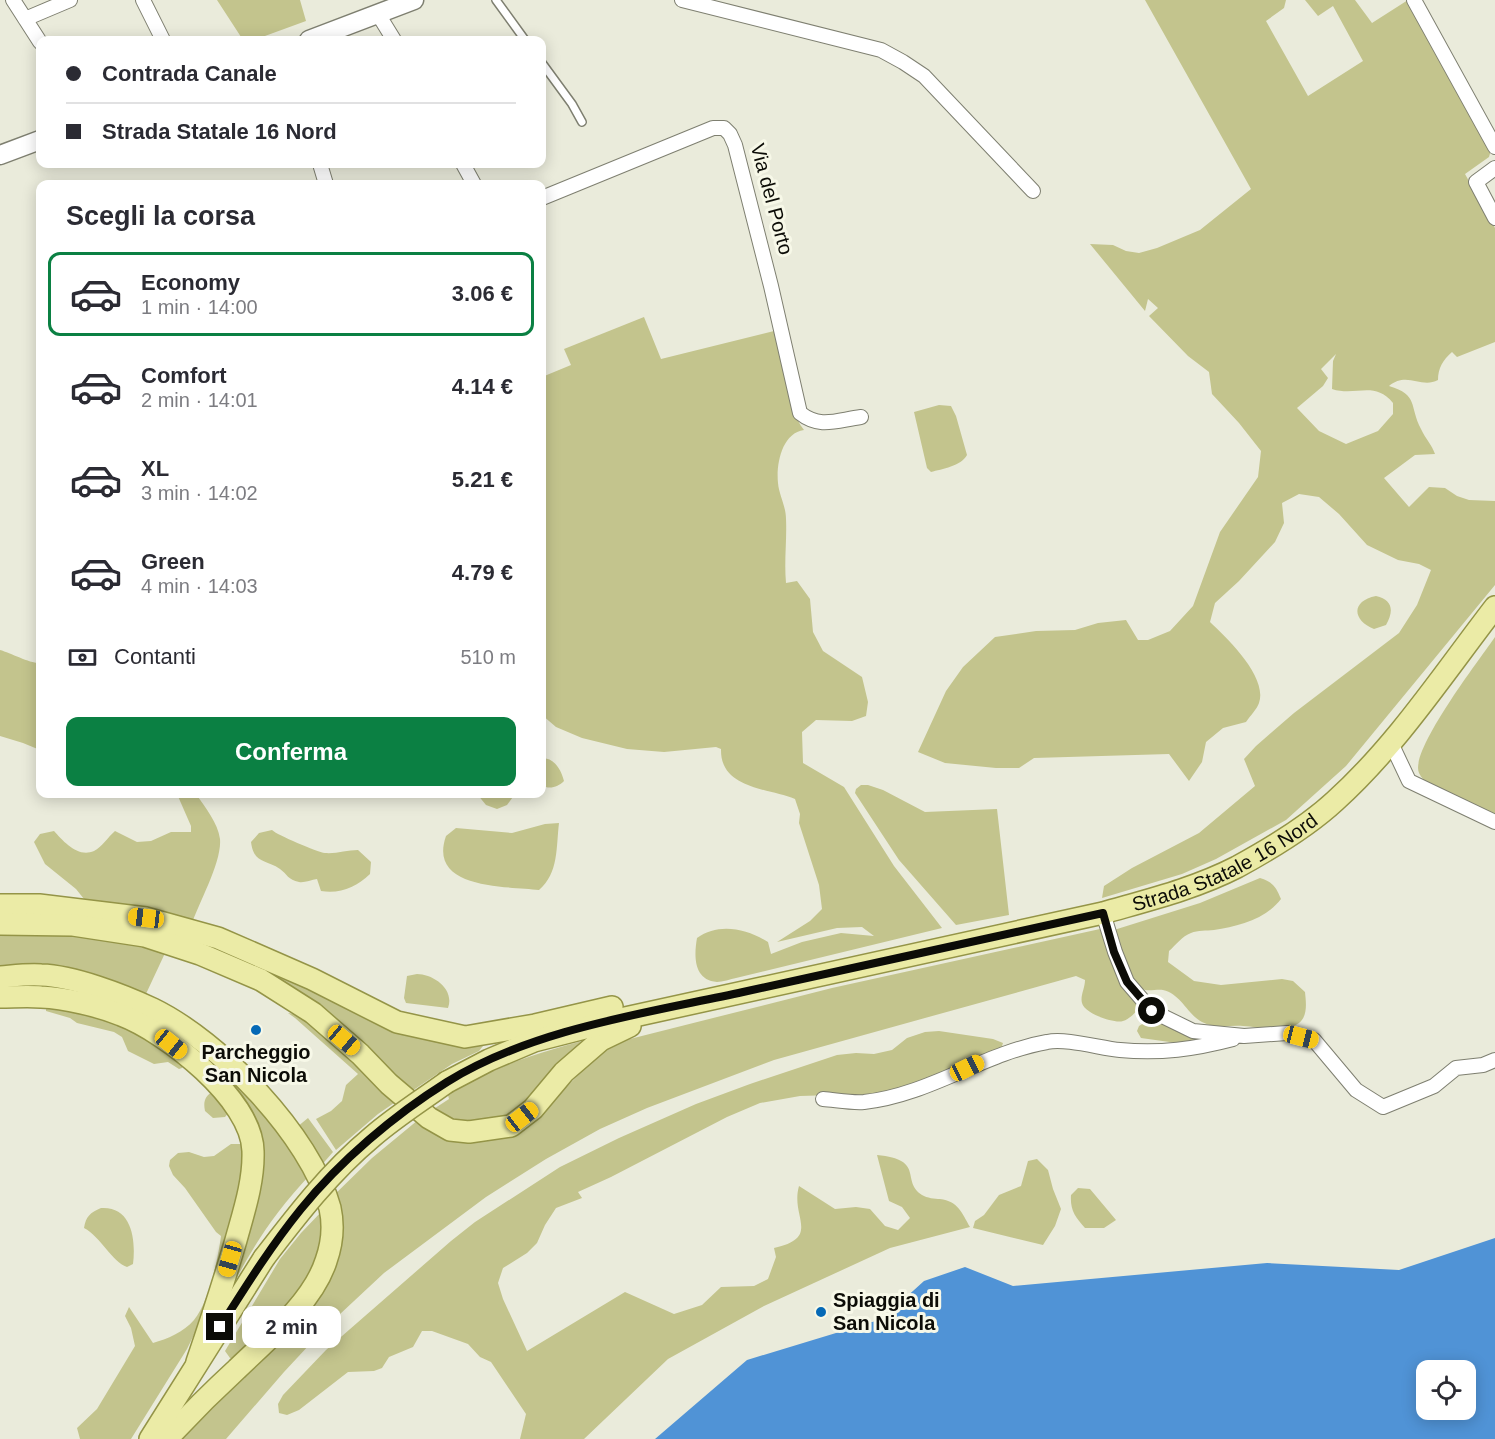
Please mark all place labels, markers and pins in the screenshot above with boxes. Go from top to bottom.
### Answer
marker: Parcheggio San Nicola [249,1023,263,1037]
place label: Parcheggio San Nicola [202,1041,310,1086]
place label: Spiaggia di San Nicola [833,1289,940,1334]
marker: Spiaggia di San Nicola [814,1305,828,1319]

